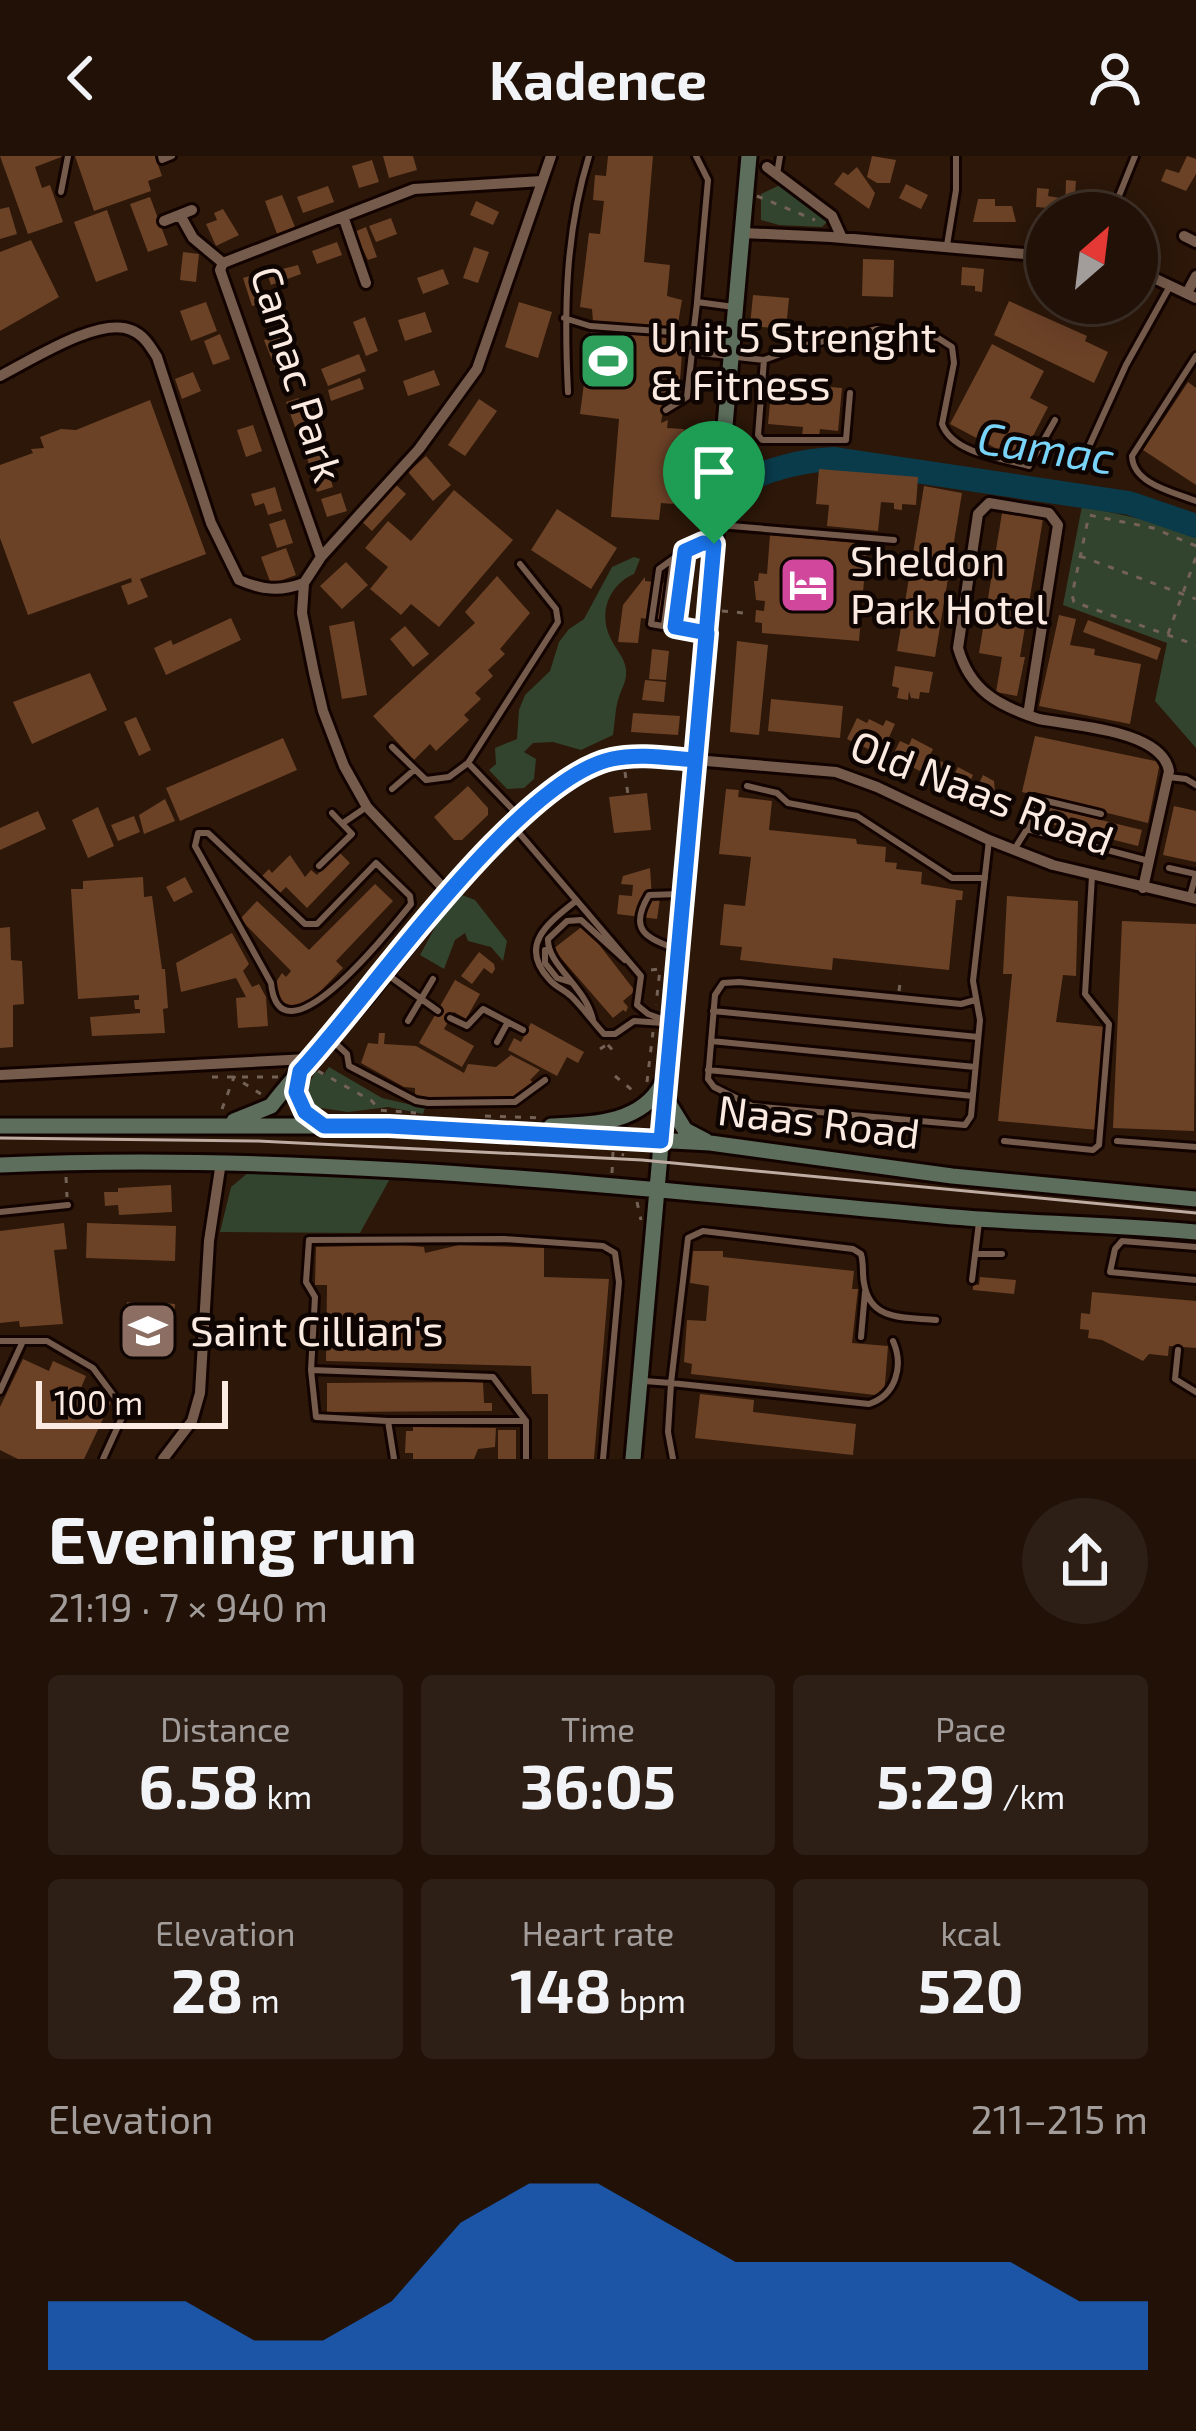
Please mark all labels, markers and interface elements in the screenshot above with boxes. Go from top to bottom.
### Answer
icon: back [48,45,114,111]
icon: person [1082,45,1148,111]
text: Kadence [489,46,707,111]
north arrow [1026,192,1158,324]
map controls [1026,192,1158,324]
street label: Camac Park [242,260,355,487]
place label: Unit 5 Strenght & Fitness [650,310,936,408]
sports icon: Unit 5 Strenght & Fitness [577,330,639,392]
water label: Camac [974,409,1119,483]
pin [663,421,765,544]
icon: arrive [681,439,747,505]
place label: Sheldon Park Hotel [850,534,1048,632]
hotel icon: Sheldon Park Hotel [777,554,839,616]
street label: Old Naas Road [844,718,1121,864]
street label: Naas Road [715,1083,923,1157]
school or university icon: Saint Cillian's [117,1300,179,1362]
place label: Saint Cillian's [190,1304,444,1354]
scale bar [36,1375,228,1428]
text: 100 m [54,1382,143,1422]
text: Evening run [48,1498,417,1577]
button: share [1022,1498,1148,1624]
text: 21:19 · 7 × 940 m [48,1583,328,1630]
text: Distance [160,1709,290,1749]
text: Time [561,1709,635,1749]
text: Pace [935,1709,1006,1749]
text: 6.58 [139,1749,259,1821]
text: 36:05 [520,1749,676,1821]
text: 5:29 [876,1749,995,1821]
text: km [259,1776,312,1816]
text: /km [995,1776,1065,1816]
text: Elevation [155,1913,295,1953]
text: Heart rate [522,1913,674,1953]
text: kcal [940,1913,1001,1953]
text: 28 [171,1953,243,2025]
text: 148 [510,1953,612,2025]
text: 520 [918,1953,1024,2025]
text: m [243,1980,280,2020]
text: bpm [612,1980,686,2020]
text: Elevation [48,2095,213,2142]
text: 211–215 m [971,2095,1148,2142]

